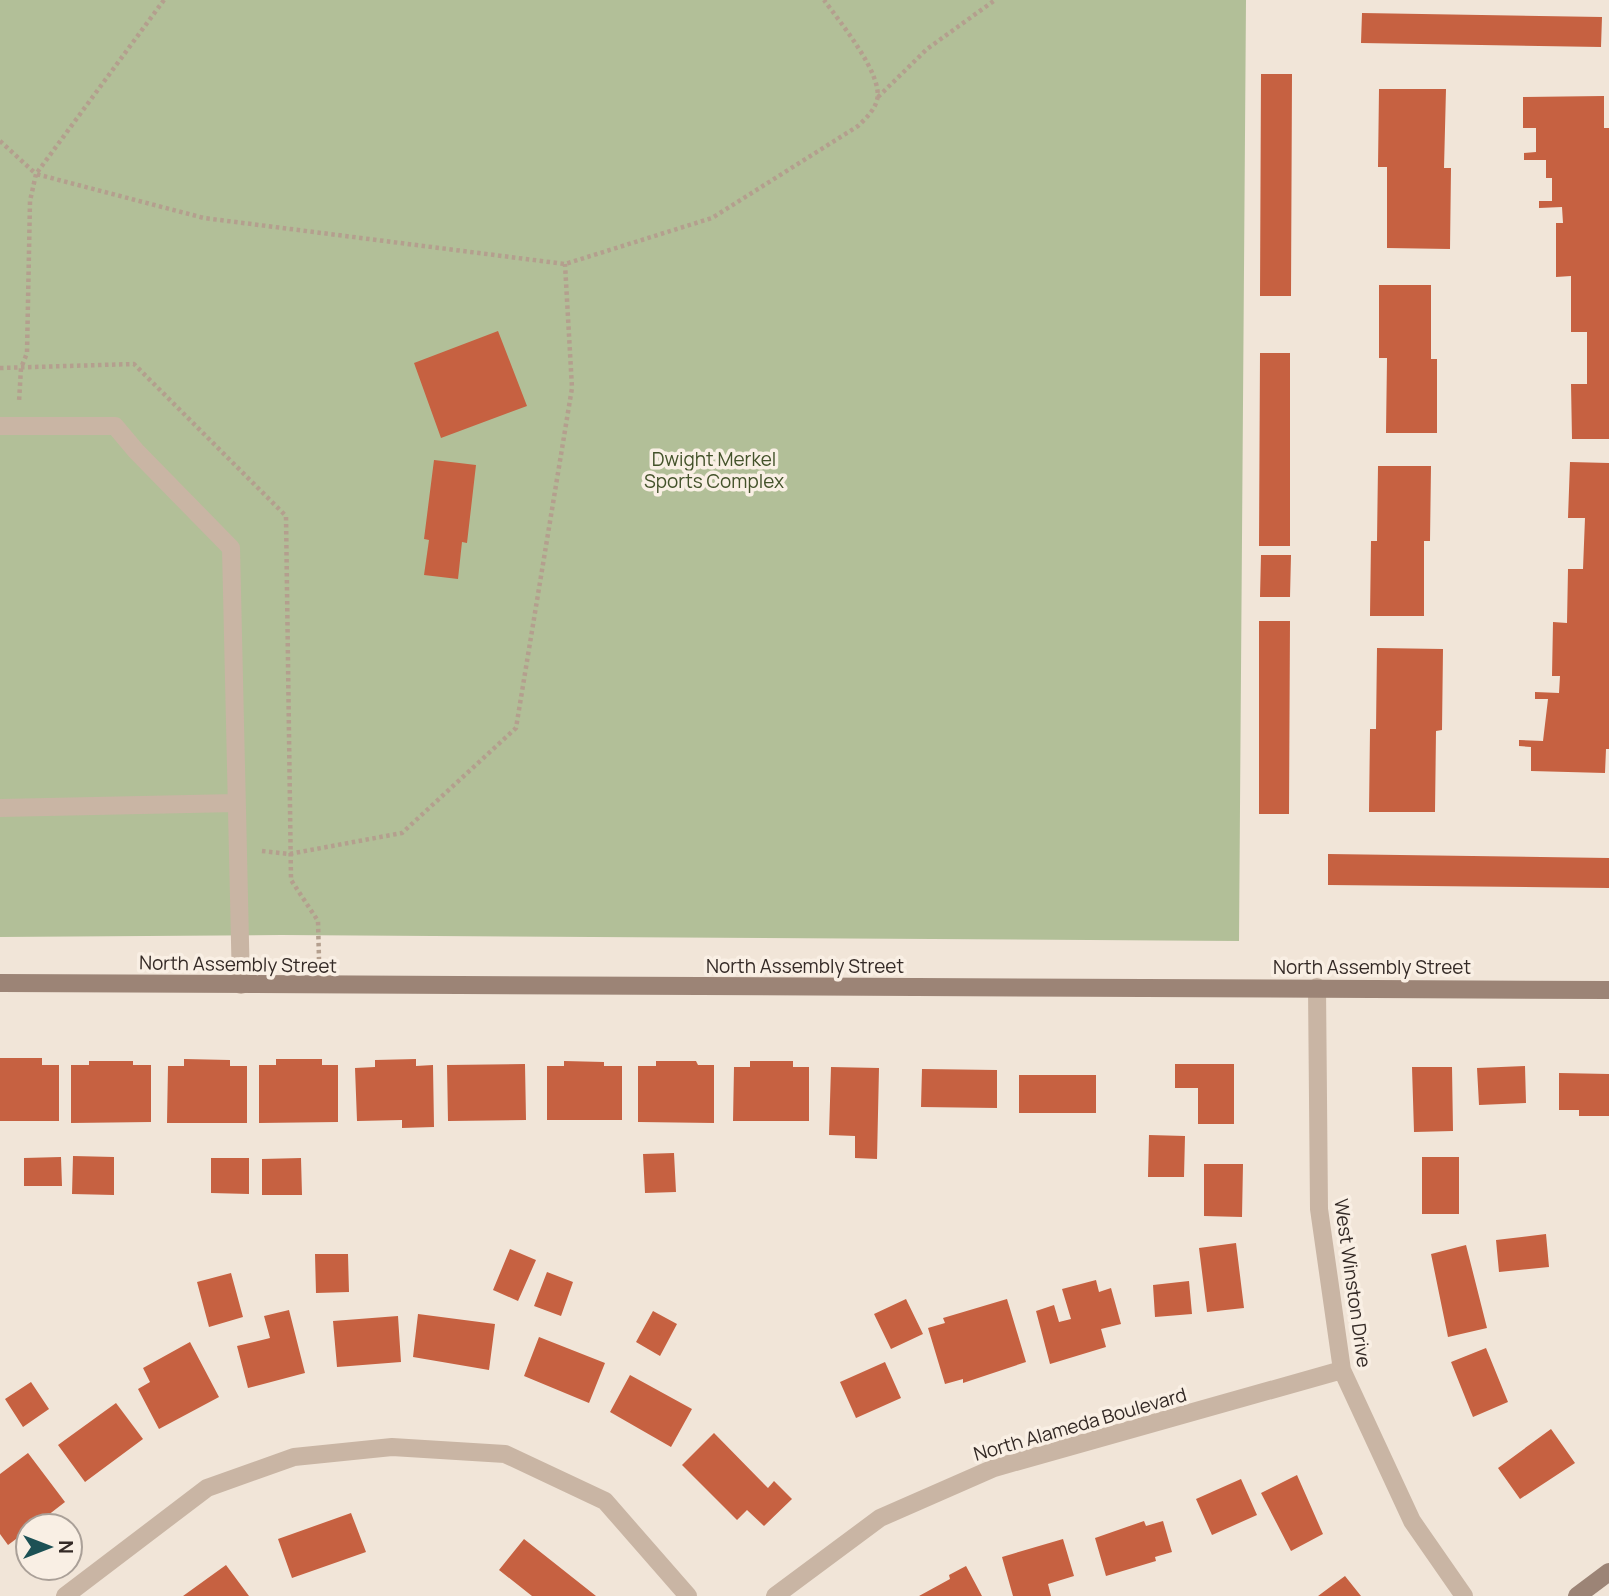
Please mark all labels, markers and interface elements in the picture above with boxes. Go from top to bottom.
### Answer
park label: Dwight Merkel Sports Complex [644,446,784,494]
street label: North Assembly Street [139,949,337,979]
street label: North Assembly Street [706,953,904,979]
street label: North Assembly Street [1273,954,1471,980]
street label: West Winston Drive [1328,1197,1378,1369]
street label: North Alameda Boulevard [970,1381,1190,1467]
north arrow [14,1512,84,1582]
text: N [53,1540,79,1554]

